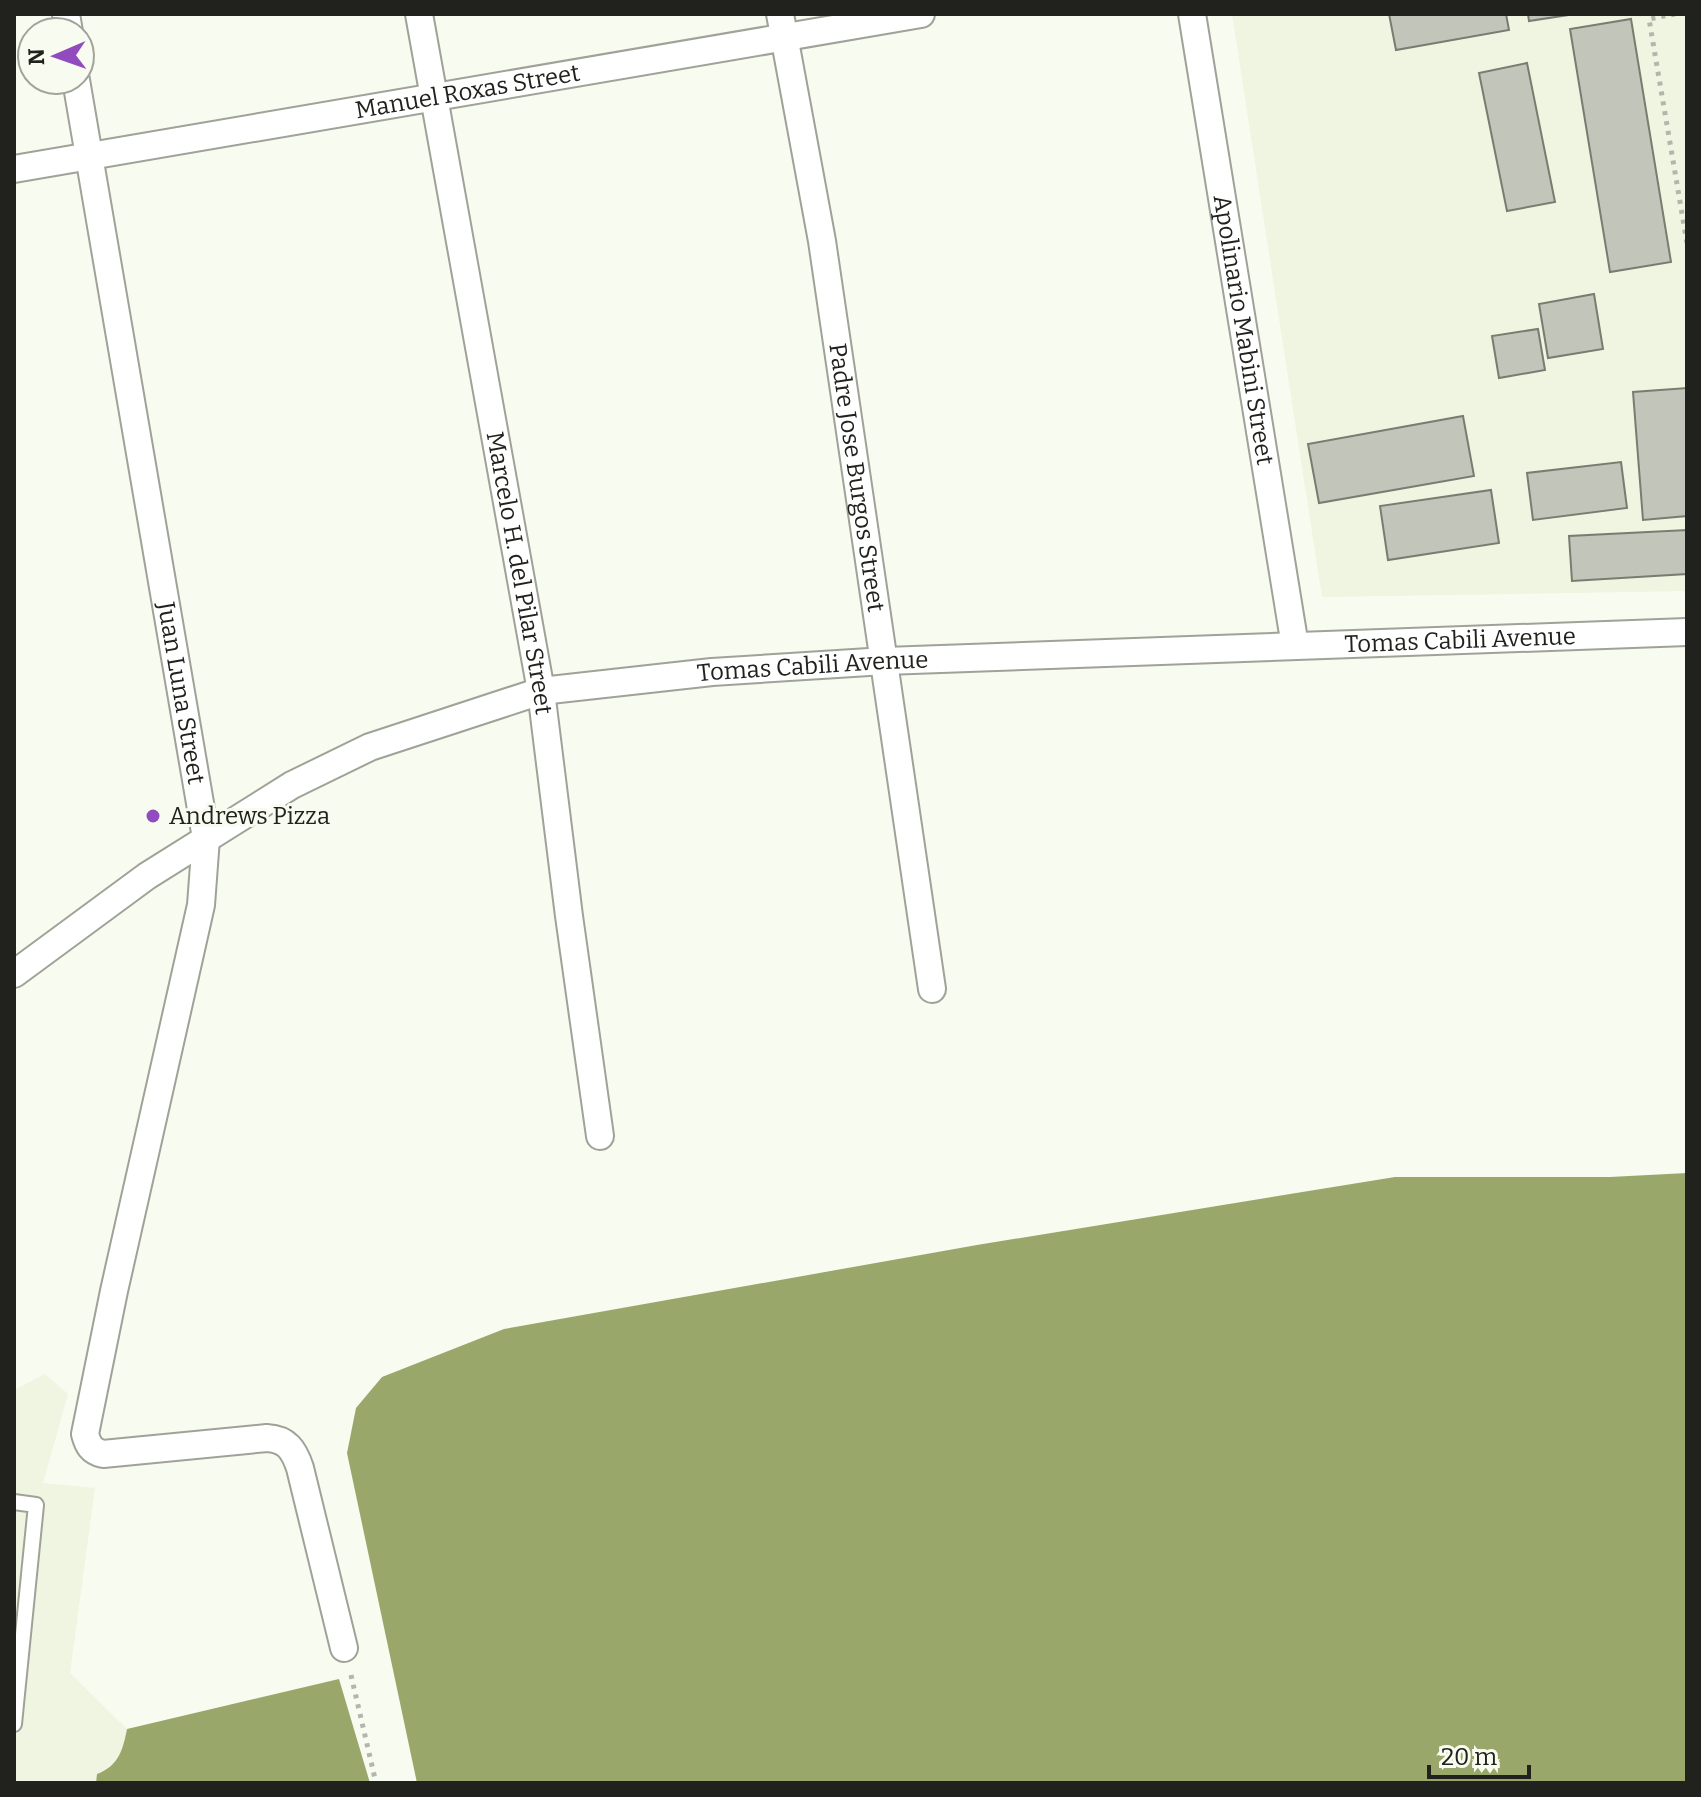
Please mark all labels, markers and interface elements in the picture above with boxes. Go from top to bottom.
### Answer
north arrow [16,16,96,96]
text: N [23,48,50,66]
street label: Manuel Roxas Street [353,59,582,124]
street label: Apolinario Mabini Street [1208,193,1279,467]
street label: Padre Jose Burgos Street [823,341,890,614]
street label: Marcelo H. del Pilar Street [480,429,558,716]
street label: Juan Luna Street [152,599,211,787]
street label: Tomas Cabili Avenue [1344,622,1576,658]
street label: Tomas Cabili Avenue [696,645,929,688]
place label: Andrews Pizza [169,802,330,830]
marker: Andrews Pizza [144,807,162,825]
scale bar [1429,1729,1529,1779]
text: 20 m [1441,1743,1497,1771]

